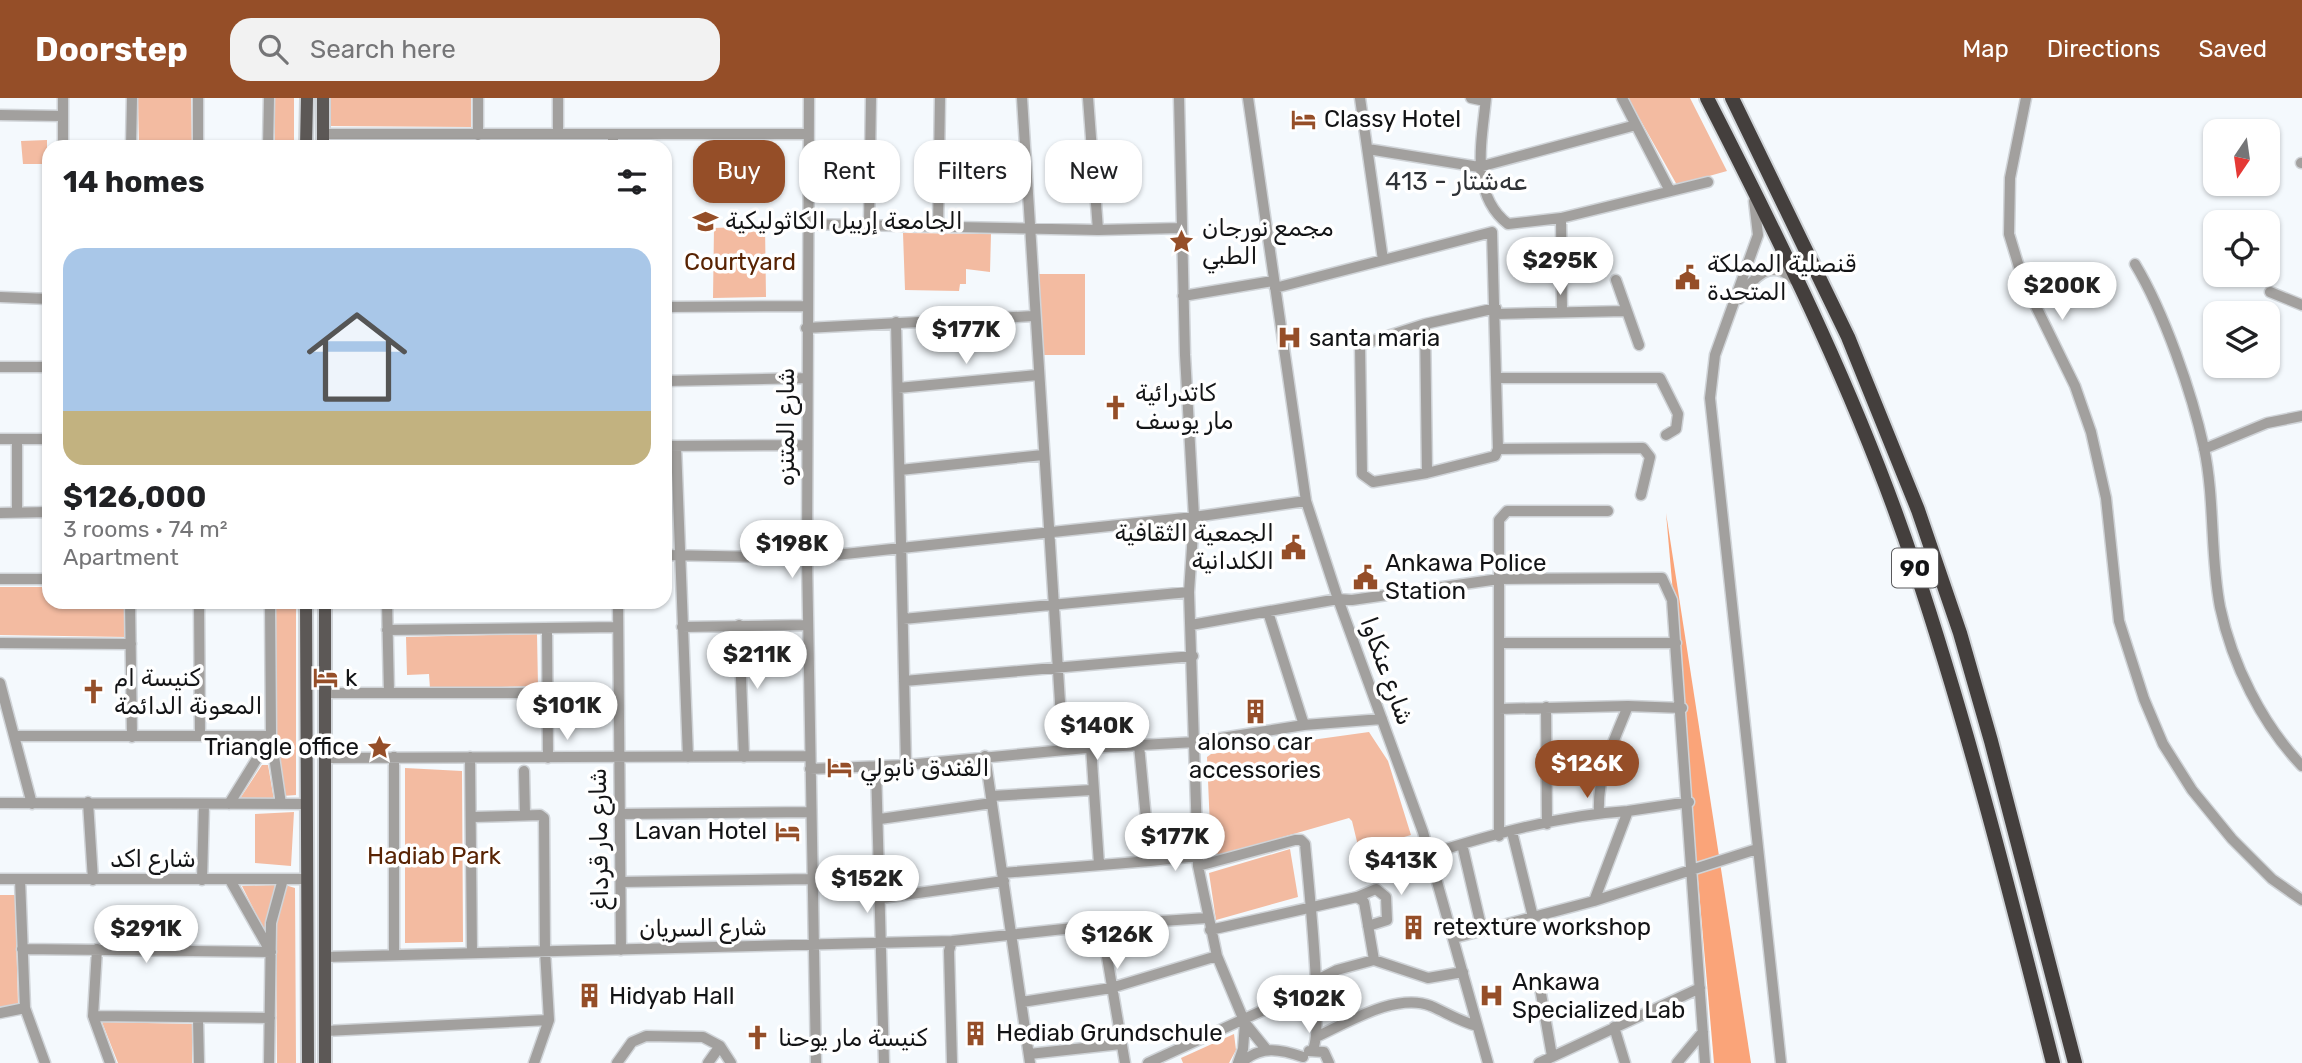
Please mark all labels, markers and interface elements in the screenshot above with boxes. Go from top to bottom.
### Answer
search box [230,18,720,81]
text: Doorstep [35,30,188,69]
icon: search [254,30,292,68]
text: Search here [310,34,456,65]
text: Map [1962,35,2009,63]
text: Directions [2047,35,2160,63]
text: Saved [2198,35,2267,63]
hotel icon: Classy Hotel [1290,105,1318,133]
place label: Classy Hotel [1324,105,1461,133]
north arrow [2203,119,2280,196]
map controls [2203,119,2280,378]
chip: Buy [693,140,785,203]
chip: Rent [799,140,900,203]
chip: Filters [914,140,1031,203]
chip: New [1045,140,1142,203]
icon: filters [613,163,651,201]
text: 14 homes [63,164,205,200]
district label: عه‌شتار - 413 [1385,166,1527,197]
school or university icon: الجامعة إربيل الكاثوليكية [691,207,719,235]
place label: الجامعة إربيل الكاثوليكية [725,207,963,235]
button: locate [2203,210,2280,287]
place label: مجمع نورجان الطبي [1202,214,1333,274]
place icon: مجمع نورجان الطبي [1168,228,1196,256]
pin: $295K [1511,238,1609,297]
text: $295K [1522,246,1598,274]
park label: Courtyard [684,248,796,276]
place label: قنصلية المملكة المتحدة [1707,250,1856,306]
pin: $200K [2013,262,2111,322]
public building icon: قنصلية المملكة المتحدة [1673,264,1701,292]
text: $200K [2024,271,2100,299]
icon: home [294,294,420,420]
button: layers [2203,301,2280,378]
pin: $177K [917,306,1015,366]
text: $177K [932,315,1000,343]
hospital icon: santa maria [1275,324,1303,352]
place label: santa maria [1309,324,1440,352]
street label: شارع المتنزه [772,368,802,486]
place label: كاتدرائية مار يوسف [1135,379,1233,435]
church icon: كاتدرائية مار يوسف [1101,393,1129,421]
text: $126,000 [63,479,206,515]
text: 3 rooms · 74 m² [63,515,228,543]
place label: الجمعية الثقافية الكلدانية [1114,519,1274,575]
pin: $198K [743,520,841,580]
text: $198K [756,529,828,557]
public building icon: الجمعية الثقافية الكلدانية [1280,533,1308,561]
text: Apartment [63,543,179,571]
road number: 90 [1892,548,1938,588]
place label: Ankawa Police Station [1385,549,1546,605]
public building icon: Ankawa Police Station [1351,563,1379,591]
street label: شارع عنكاوا [1353,613,1419,729]
pin: $211K [708,632,806,691]
text: $211K [723,640,791,668]
place label: كنيسة ام المعونة الدائمة [114,664,262,720]
hotel icon: k [311,664,339,692]
place label: k [345,664,358,692]
church icon: كنيسة ام المعونة الدائمة [80,678,108,706]
pin: $101K [518,682,616,742]
text: $101K [532,691,602,719]
building icon: alonso car accessories [1241,697,1269,725]
pin: $140K [1048,702,1146,762]
text: $140K [1060,711,1134,739]
place label: alonso car accessories [1189,728,1321,784]
place label: Triangle office [204,733,359,761]
place icon: Triangle office [365,733,393,761]
pin: $126K [1538,740,1636,800]
text: $126K [1551,749,1623,777]
hotel icon: الفندق نابولي [826,754,854,782]
place label: الفندق نابولي [860,754,989,786]
street label: شارع مار قرداغ [584,768,616,910]
pin: $177K [1126,814,1224,873]
place label: Lavan Hotel [635,817,767,845]
hotel icon: Lavan Hotel [773,817,801,845]
text: $177K [1141,822,1209,850]
pin: $413K [1352,838,1450,897]
park label: Hadiab Park [367,842,502,870]
street label: شارع اكد [110,845,196,875]
text: $413K [1365,846,1437,874]
pin: $152K [818,856,916,915]
text: $152K [831,864,903,892]
pin: $291K [97,906,195,965]
pin: $126K [1068,912,1166,971]
street label: شارع السريان [639,913,767,945]
building icon: retexture workshop [1399,913,1427,941]
place label: retexture workshop [1433,913,1651,941]
text: $291K [110,914,182,942]
text: $126K [1081,920,1153,948]
place label: Ankawa Specialized Lab [1512,968,1685,1024]
pin: $102K [1260,976,1358,1035]
building icon: Hidyab Hall [575,982,603,1010]
place label: Hidyab Hall [609,982,734,1010]
hospital icon: Ankawa Specialized Lab [1478,982,1506,1010]
text: $102K [1273,984,1345,1012]
building icon: Hediab Grundschule [962,1019,990,1047]
place label: Hediab Grundschule [996,1019,1223,1047]
church icon: كنيسة مار يوحنا [744,1024,772,1052]
place label: كنيسة مار يوحنا [778,1024,928,1052]

